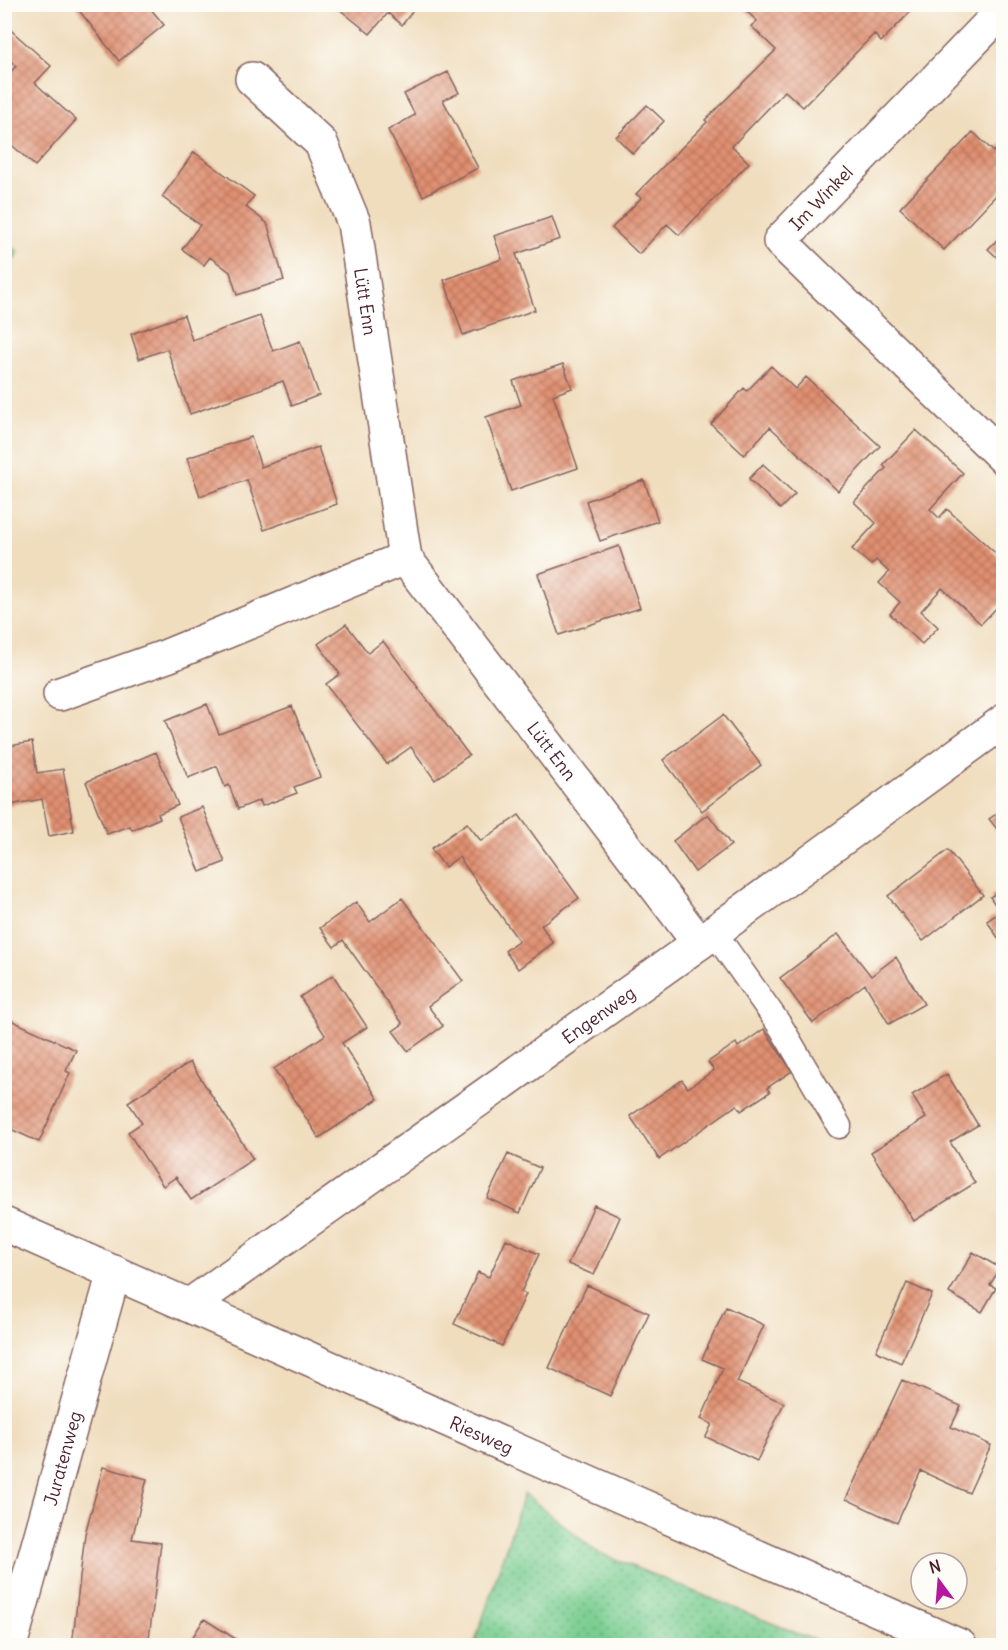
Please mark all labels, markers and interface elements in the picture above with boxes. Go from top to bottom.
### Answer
street label: Im Winkel [784,161,858,235]
street label: Lütt Enn [349,266,382,337]
street label: Lütt Enn [522,717,582,785]
street label: Engenweg [557,981,640,1049]
street label: Juratenweg [38,1408,86,1508]
street label: Riesweg [446,1411,517,1459]
north arrow [909,1551,969,1611]
text: N [927,1555,943,1578]

